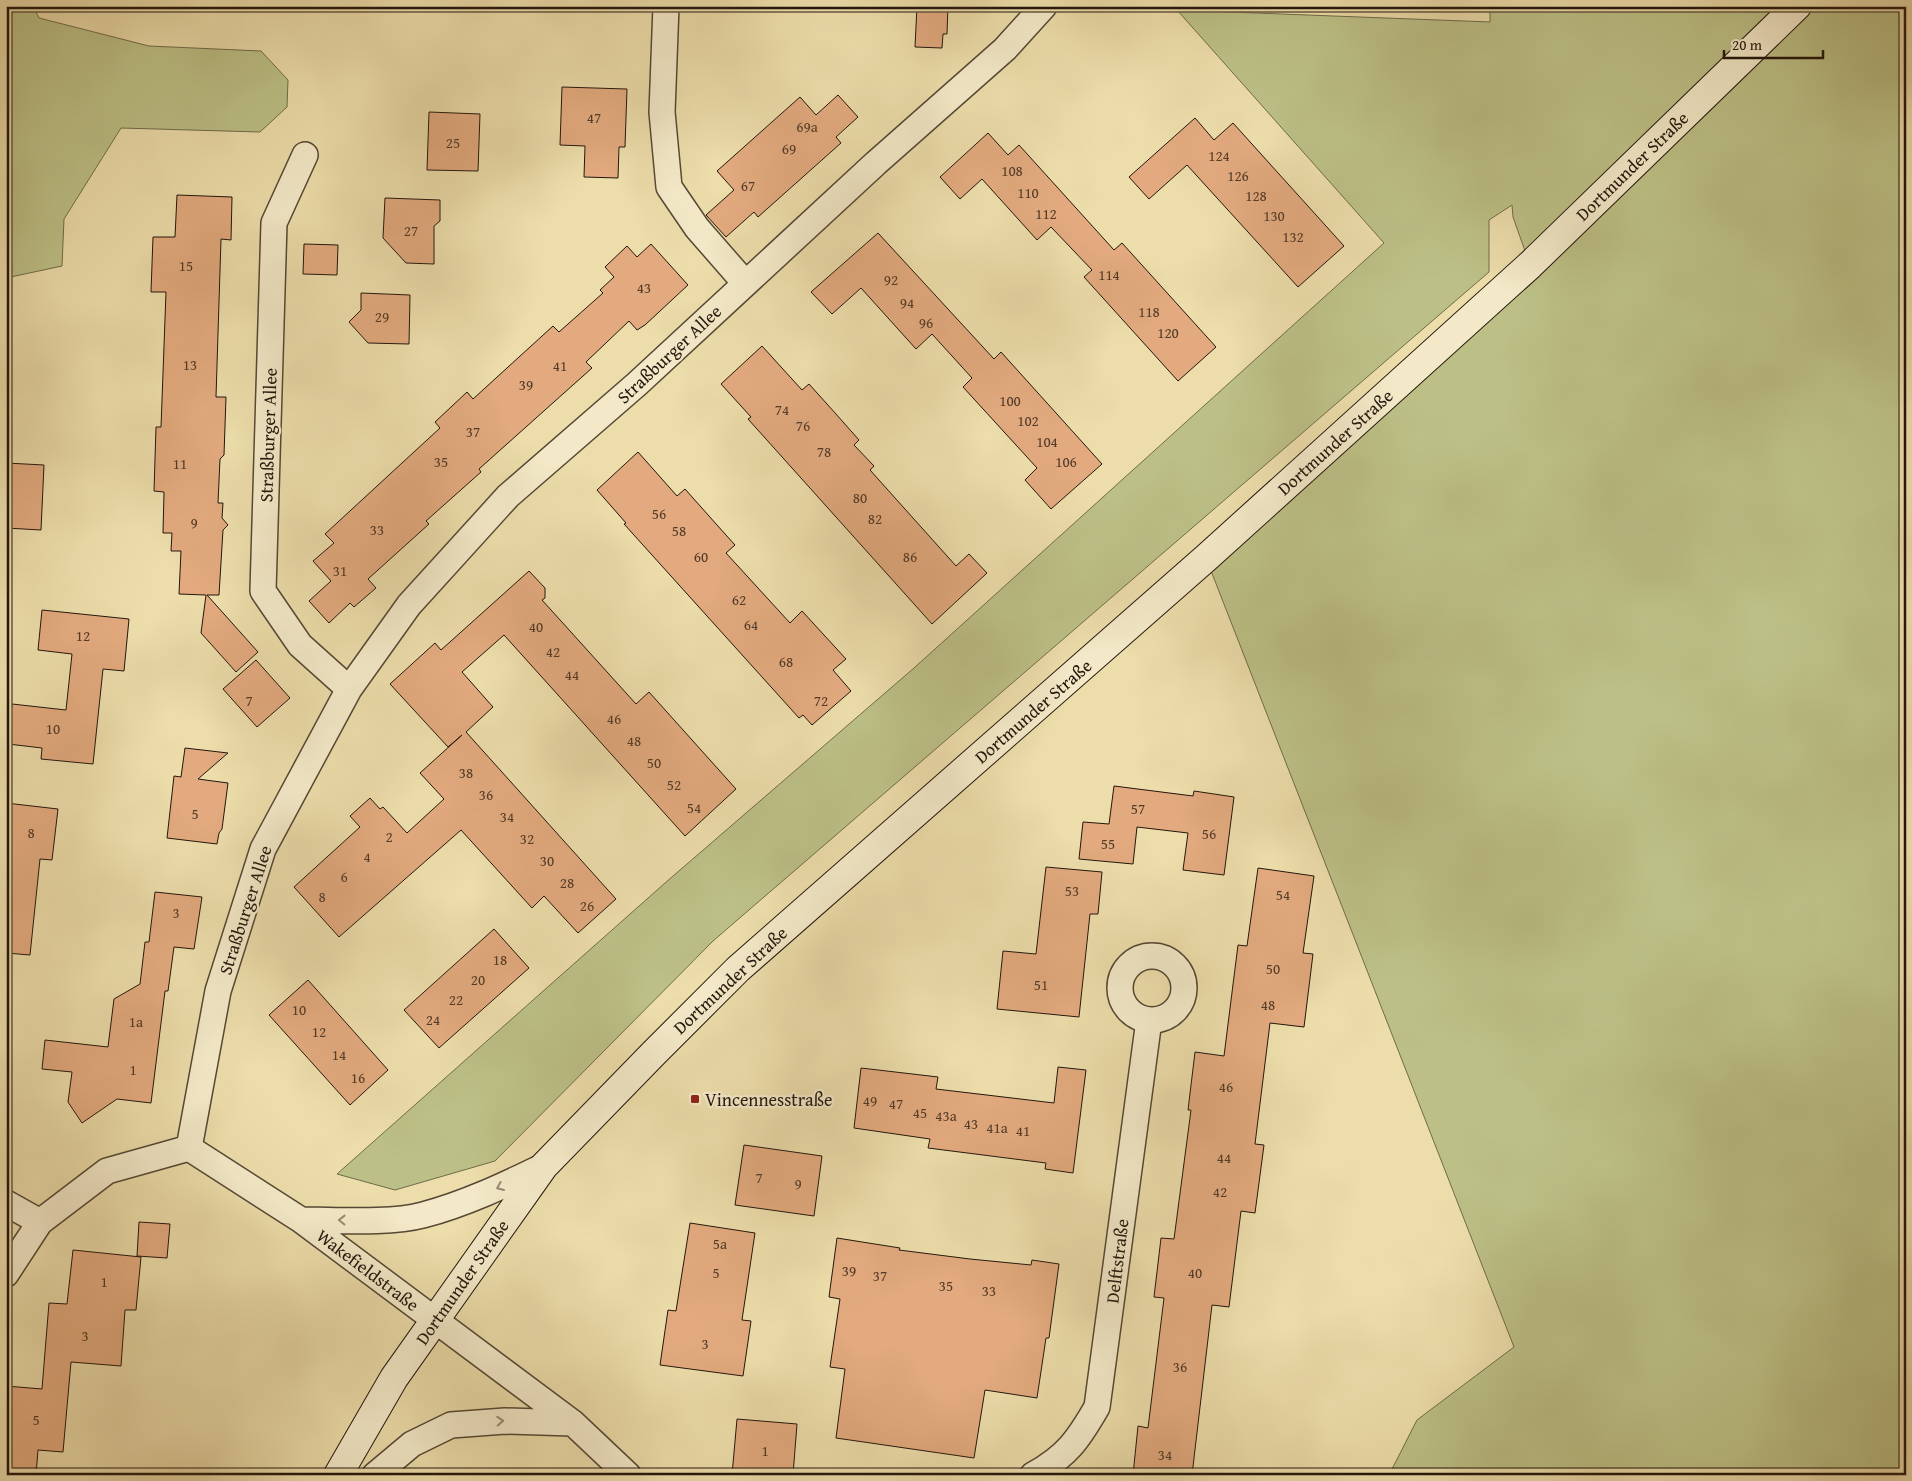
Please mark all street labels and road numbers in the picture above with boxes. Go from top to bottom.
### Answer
street label: Dortmunder Straße [1569,105,1695,227]
street label: Straßburger Allee [611,298,727,410]
street label: Straßburger Allee [252,367,284,503]
street label: Dortmunder Straße [1271,383,1399,501]
street label: Dortmunder Straße [968,652,1098,770]
street label: Straßburger Allee [211,842,279,978]
street label: Dortmunder Straße [667,920,793,1040]
street label: Dortmunder Straße [409,1214,515,1350]
street label: Delftstraße [1098,1217,1136,1305]
street label: Wakefieldstraße [311,1222,425,1318]

